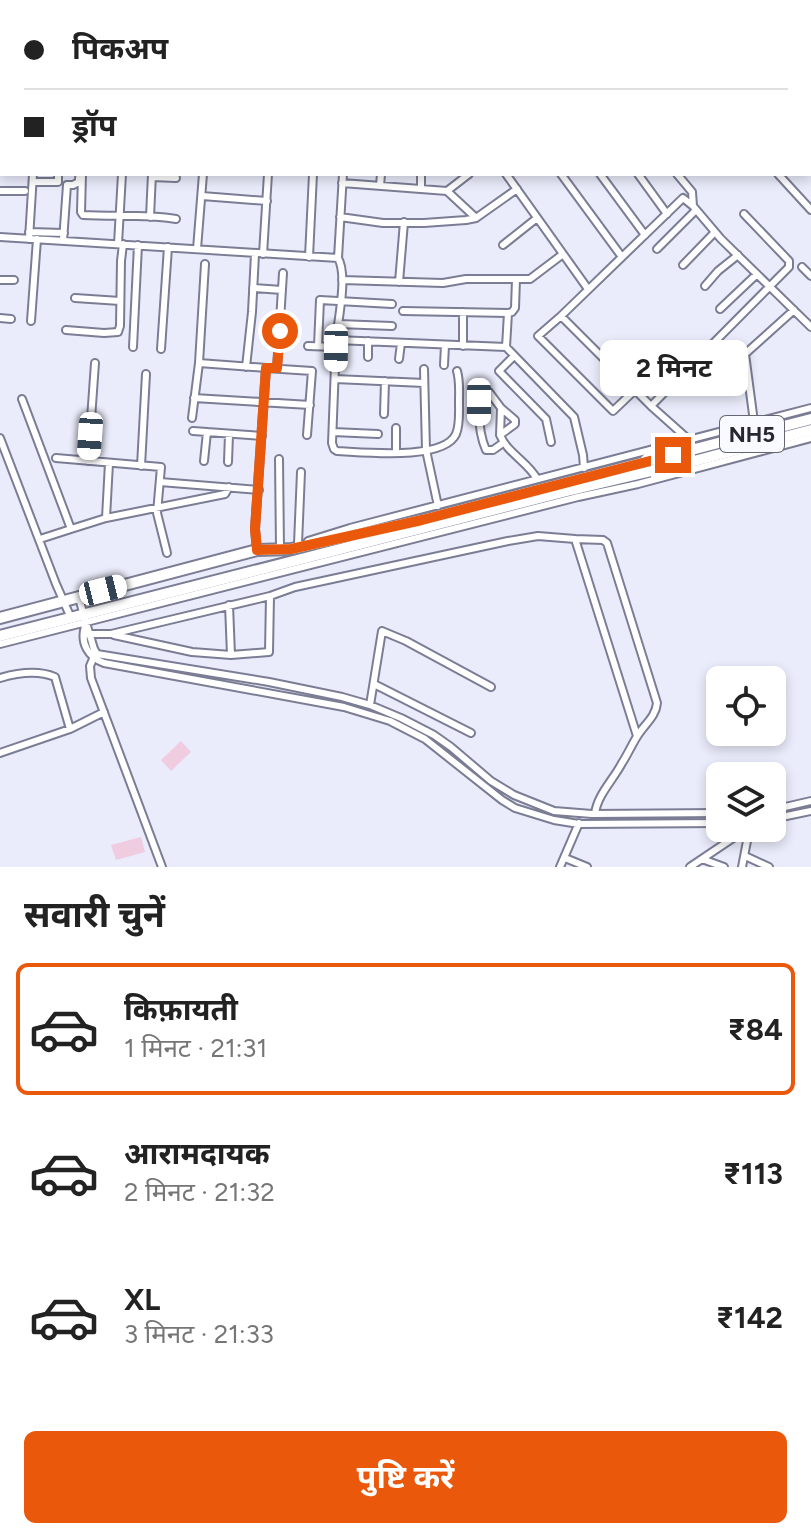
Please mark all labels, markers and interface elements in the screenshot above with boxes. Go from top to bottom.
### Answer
text: पिकअप [72,30,168,67]
text: ड्रॉप [72,107,116,144]
route start [262,313,298,349]
car [324,324,348,372]
callout: 2 मिनट [599,339,747,395]
text: 2 मिनट [636,352,712,384]
car [467,378,491,426]
car [76,411,104,461]
road number: NH5 [720,416,784,452]
route end [655,437,691,473]
car [77,573,129,607]
map controls [706,666,786,842]
button: locate [706,666,786,746]
button: layers [706,762,786,842]
text: सवारी चुनें [24,893,165,936]
text: किफ़ायती [124,991,238,1028]
icon: car [28,993,100,1065]
text: ₹84 [728,1011,783,1048]
text: 1 मिनट · 21:31 [124,1032,267,1064]
text: आरामदायक [124,1135,270,1172]
icon: car [28,1137,100,1209]
text: ₹113 [723,1155,783,1192]
text: 2 मिनट · 21:32 [124,1176,275,1208]
icon: car [28,1281,100,1353]
text: XL [124,1281,160,1318]
text: ₹142 [716,1299,783,1336]
text: 3 मिनट · 21:33 [124,1318,274,1350]
button: पुष्टि करें [24,1431,787,1523]

